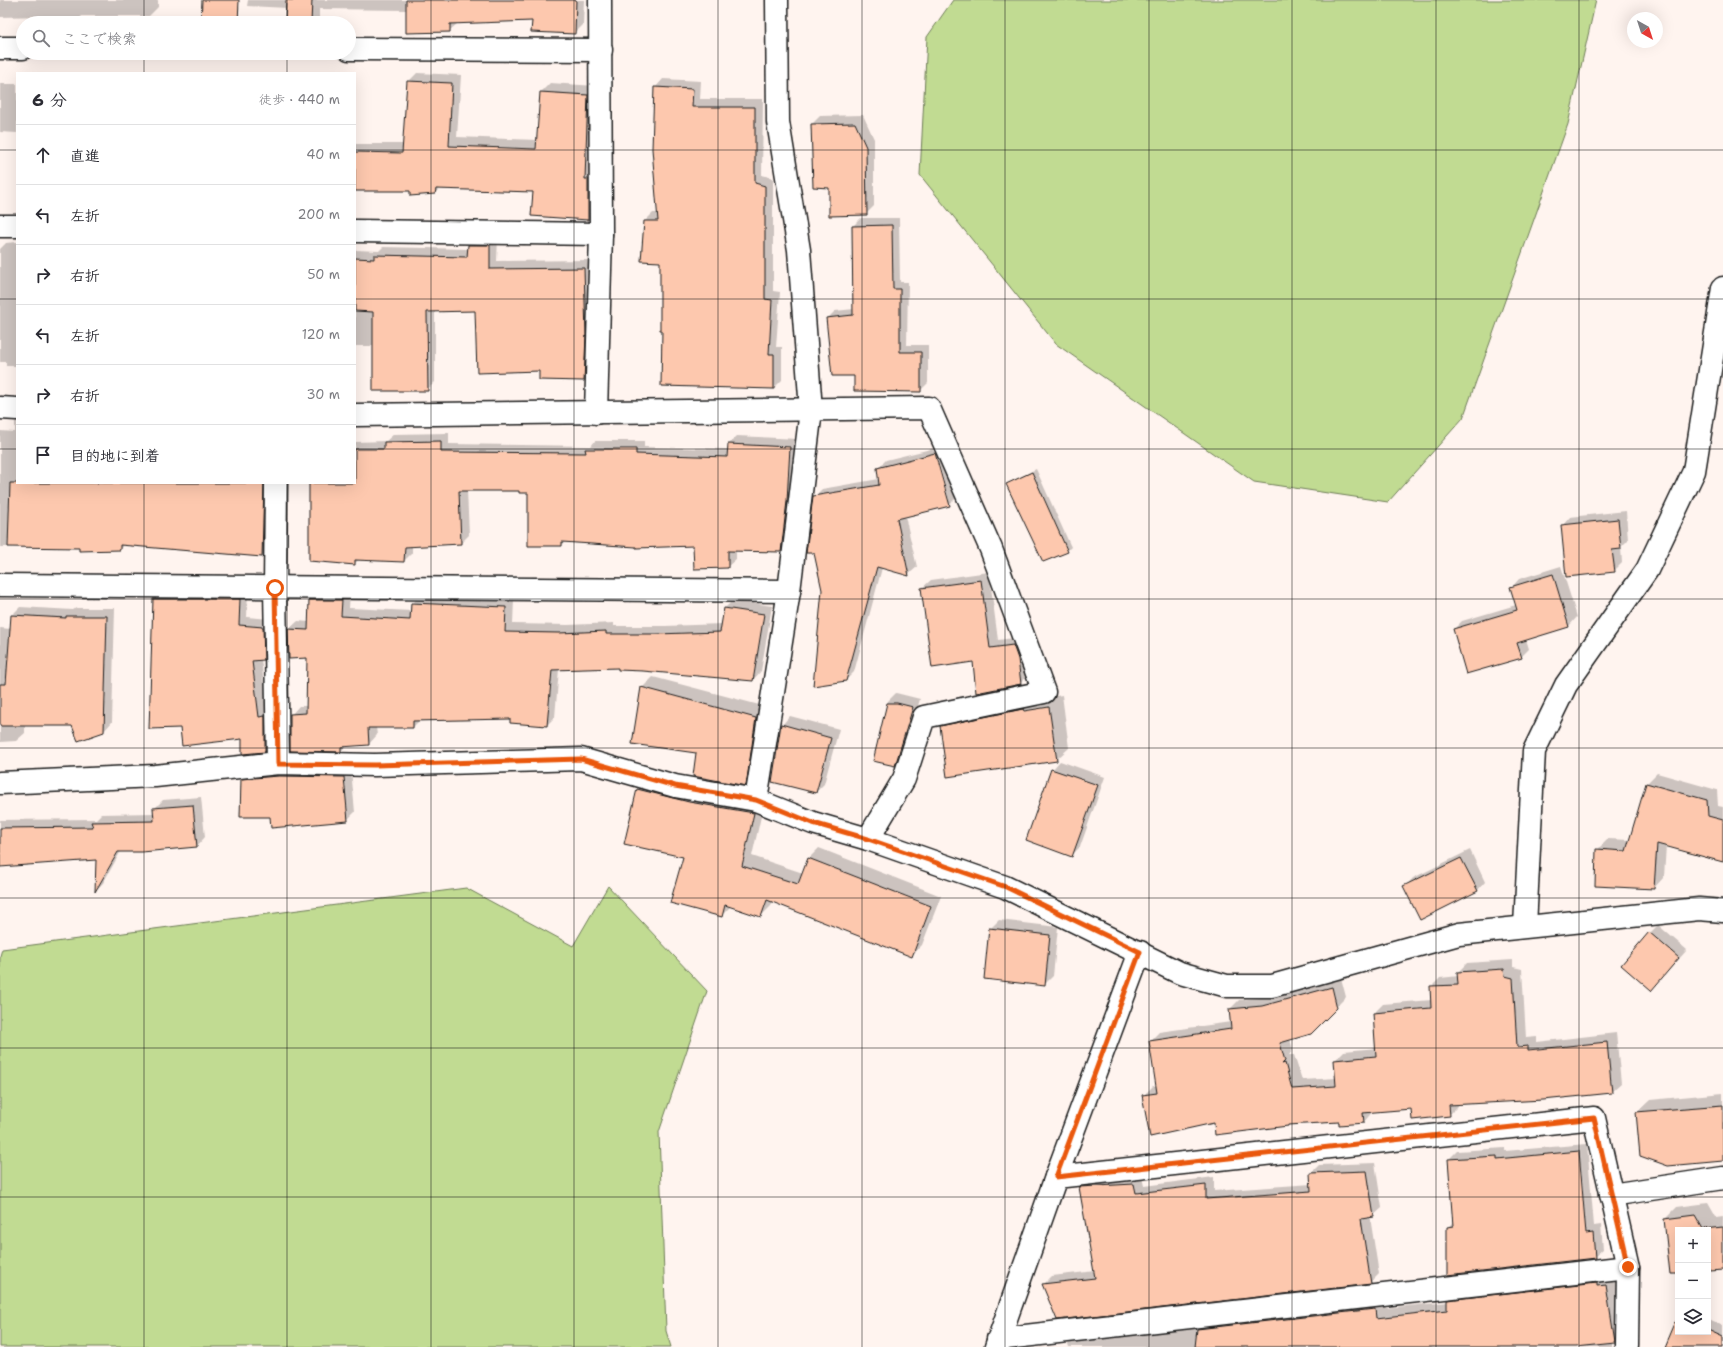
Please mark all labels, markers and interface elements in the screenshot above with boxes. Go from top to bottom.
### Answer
north arrow [1627,12,1663,48]
search box [16,16,356,60]
icon: search [30,27,52,49]
text: ここで検索 [62,29,137,49]
text: 6 分 [32,89,67,111]
text: 徒歩 · 440 m [259,91,340,108]
icon: ahead [32,144,54,166]
text: 直進 [70,146,100,166]
text: 40 m [306,146,340,163]
icon: left [32,204,54,226]
text: 左折 [70,206,100,226]
text: 200 m [298,206,340,223]
icon: right [32,264,54,286]
text: 右折 [70,266,100,286]
text: 50 m [307,266,340,283]
icon: left [32,324,54,346]
text: 左折 [70,326,100,346]
text: 120 m [302,326,340,343]
icon: right [32,384,54,406]
text: 右折 [70,386,100,406]
text: 30 m [306,386,340,403]
icon: arrive [32,444,54,466]
text: 目的地に到着 [70,446,160,466]
route start [266,579,284,597]
map controls [1675,1227,1711,1335]
button: + [1675,1227,1711,1263]
route end [1619,1258,1637,1276]
button: − [1675,1263,1711,1299]
button: layers [1675,1299,1711,1335]

